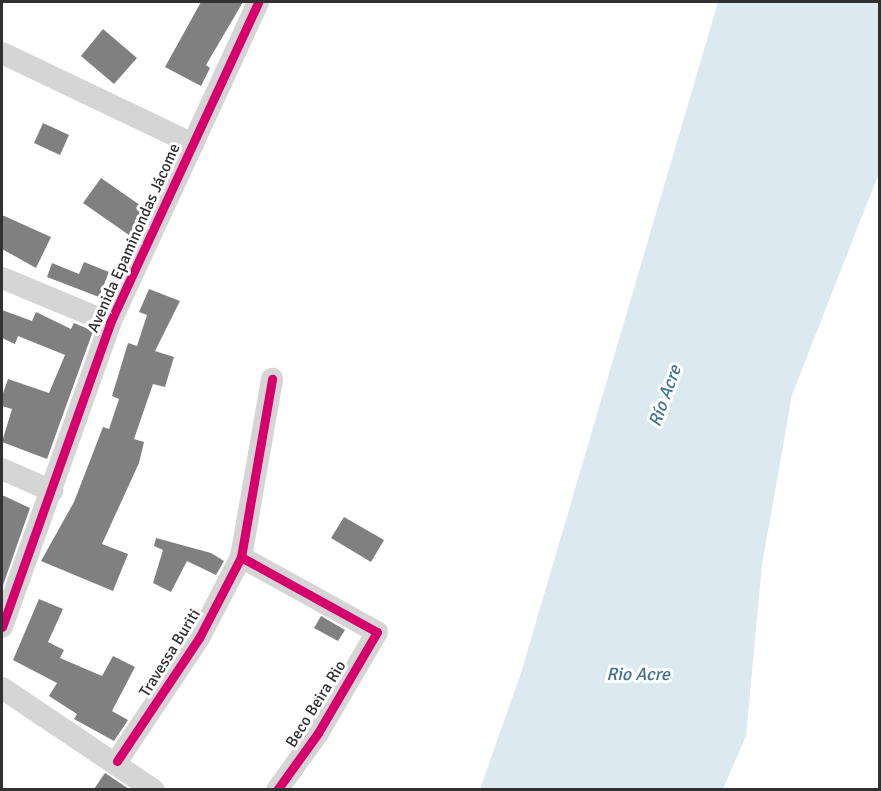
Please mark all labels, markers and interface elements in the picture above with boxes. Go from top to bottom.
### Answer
street label: Avenida Epaminondas Jácome [84,141,184,335]
water label: Río Acre [644,362,686,430]
street label: Travessa Buriti [135,605,205,701]
street label: Beco Beira Rio [282,657,350,751]
water label: Rio Acre [606,663,670,685]

